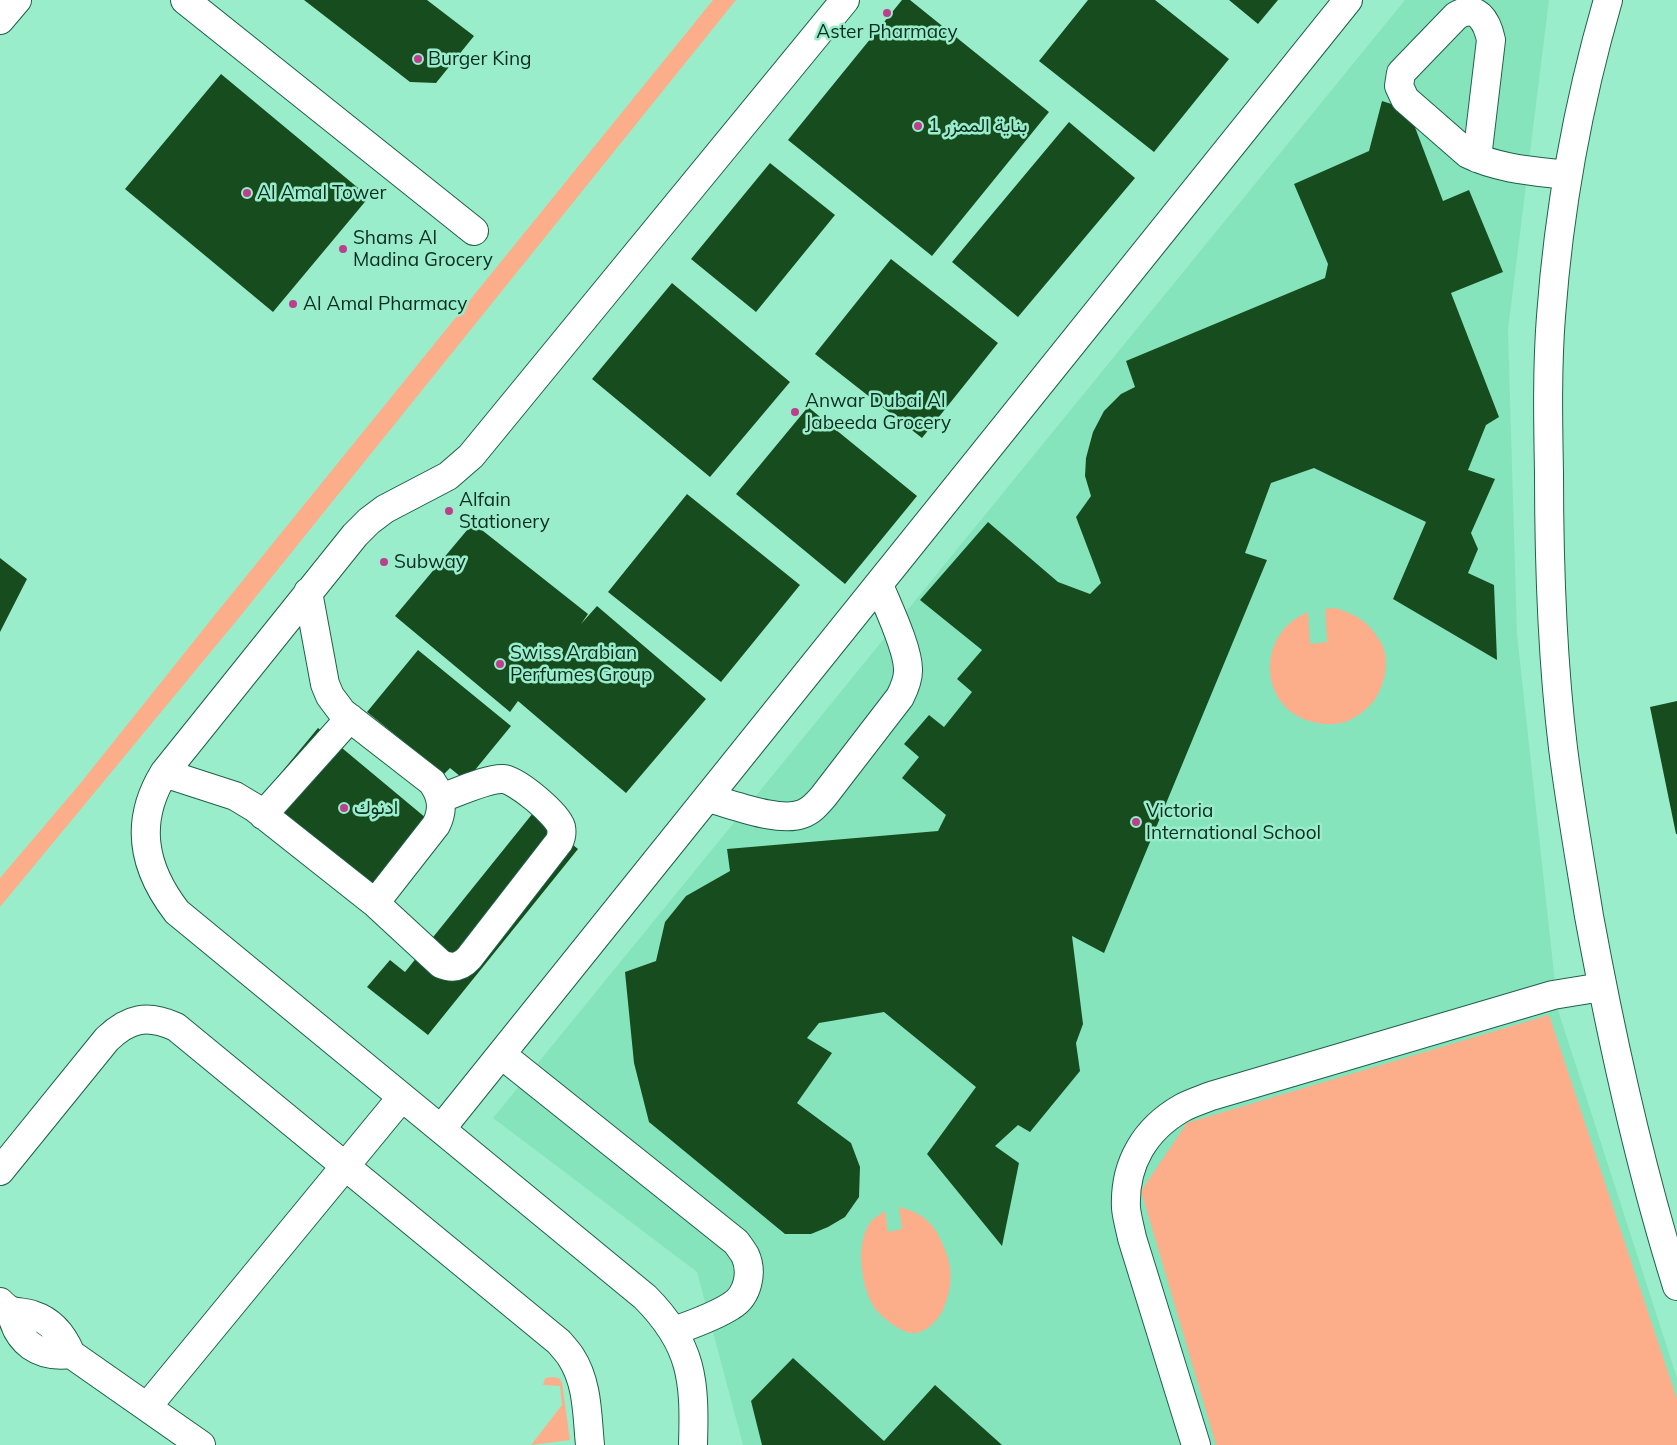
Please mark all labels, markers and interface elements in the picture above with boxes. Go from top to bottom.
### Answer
marker: Aster Pharmacy [881,7,893,19]
place label: Aster Pharmacy [816,21,958,43]
place label: Burger King [428,48,531,70]
marker: Burger King [412,53,424,65]
place label: بناية الممزر 1 [928,115,1027,137]
marker: بناية الممزر 1 [912,120,924,132]
place label: Al Amal Tower [257,182,386,204]
marker: Al Amal Tower [241,187,253,199]
place label: Shams Al Madina Grocery [353,227,493,271]
marker: Shams Al Madina Grocery [337,243,349,255]
place label: Al Amal Pharmacy [303,293,467,315]
marker: Al Amal Pharmacy [287,298,299,310]
place label: Anwar Dubai Al Jabeeda Grocery [805,390,951,434]
marker: Anwar Dubai Al Jabeeda Grocery [789,406,801,418]
place label: Alfain Stationery [459,489,550,533]
marker: Alfain Stationery [443,505,455,517]
place label: Subway [394,551,466,573]
marker: Subway [378,556,390,568]
place label: Swiss Arabian Perfumes Group [510,642,652,686]
marker: Swiss Arabian Perfumes Group [494,658,506,670]
place label: ادنوك [354,797,398,819]
place label: Victoria International School [1146,800,1321,844]
marker: ادنوك [338,802,350,814]
marker: Victoria International School [1130,816,1142,828]

